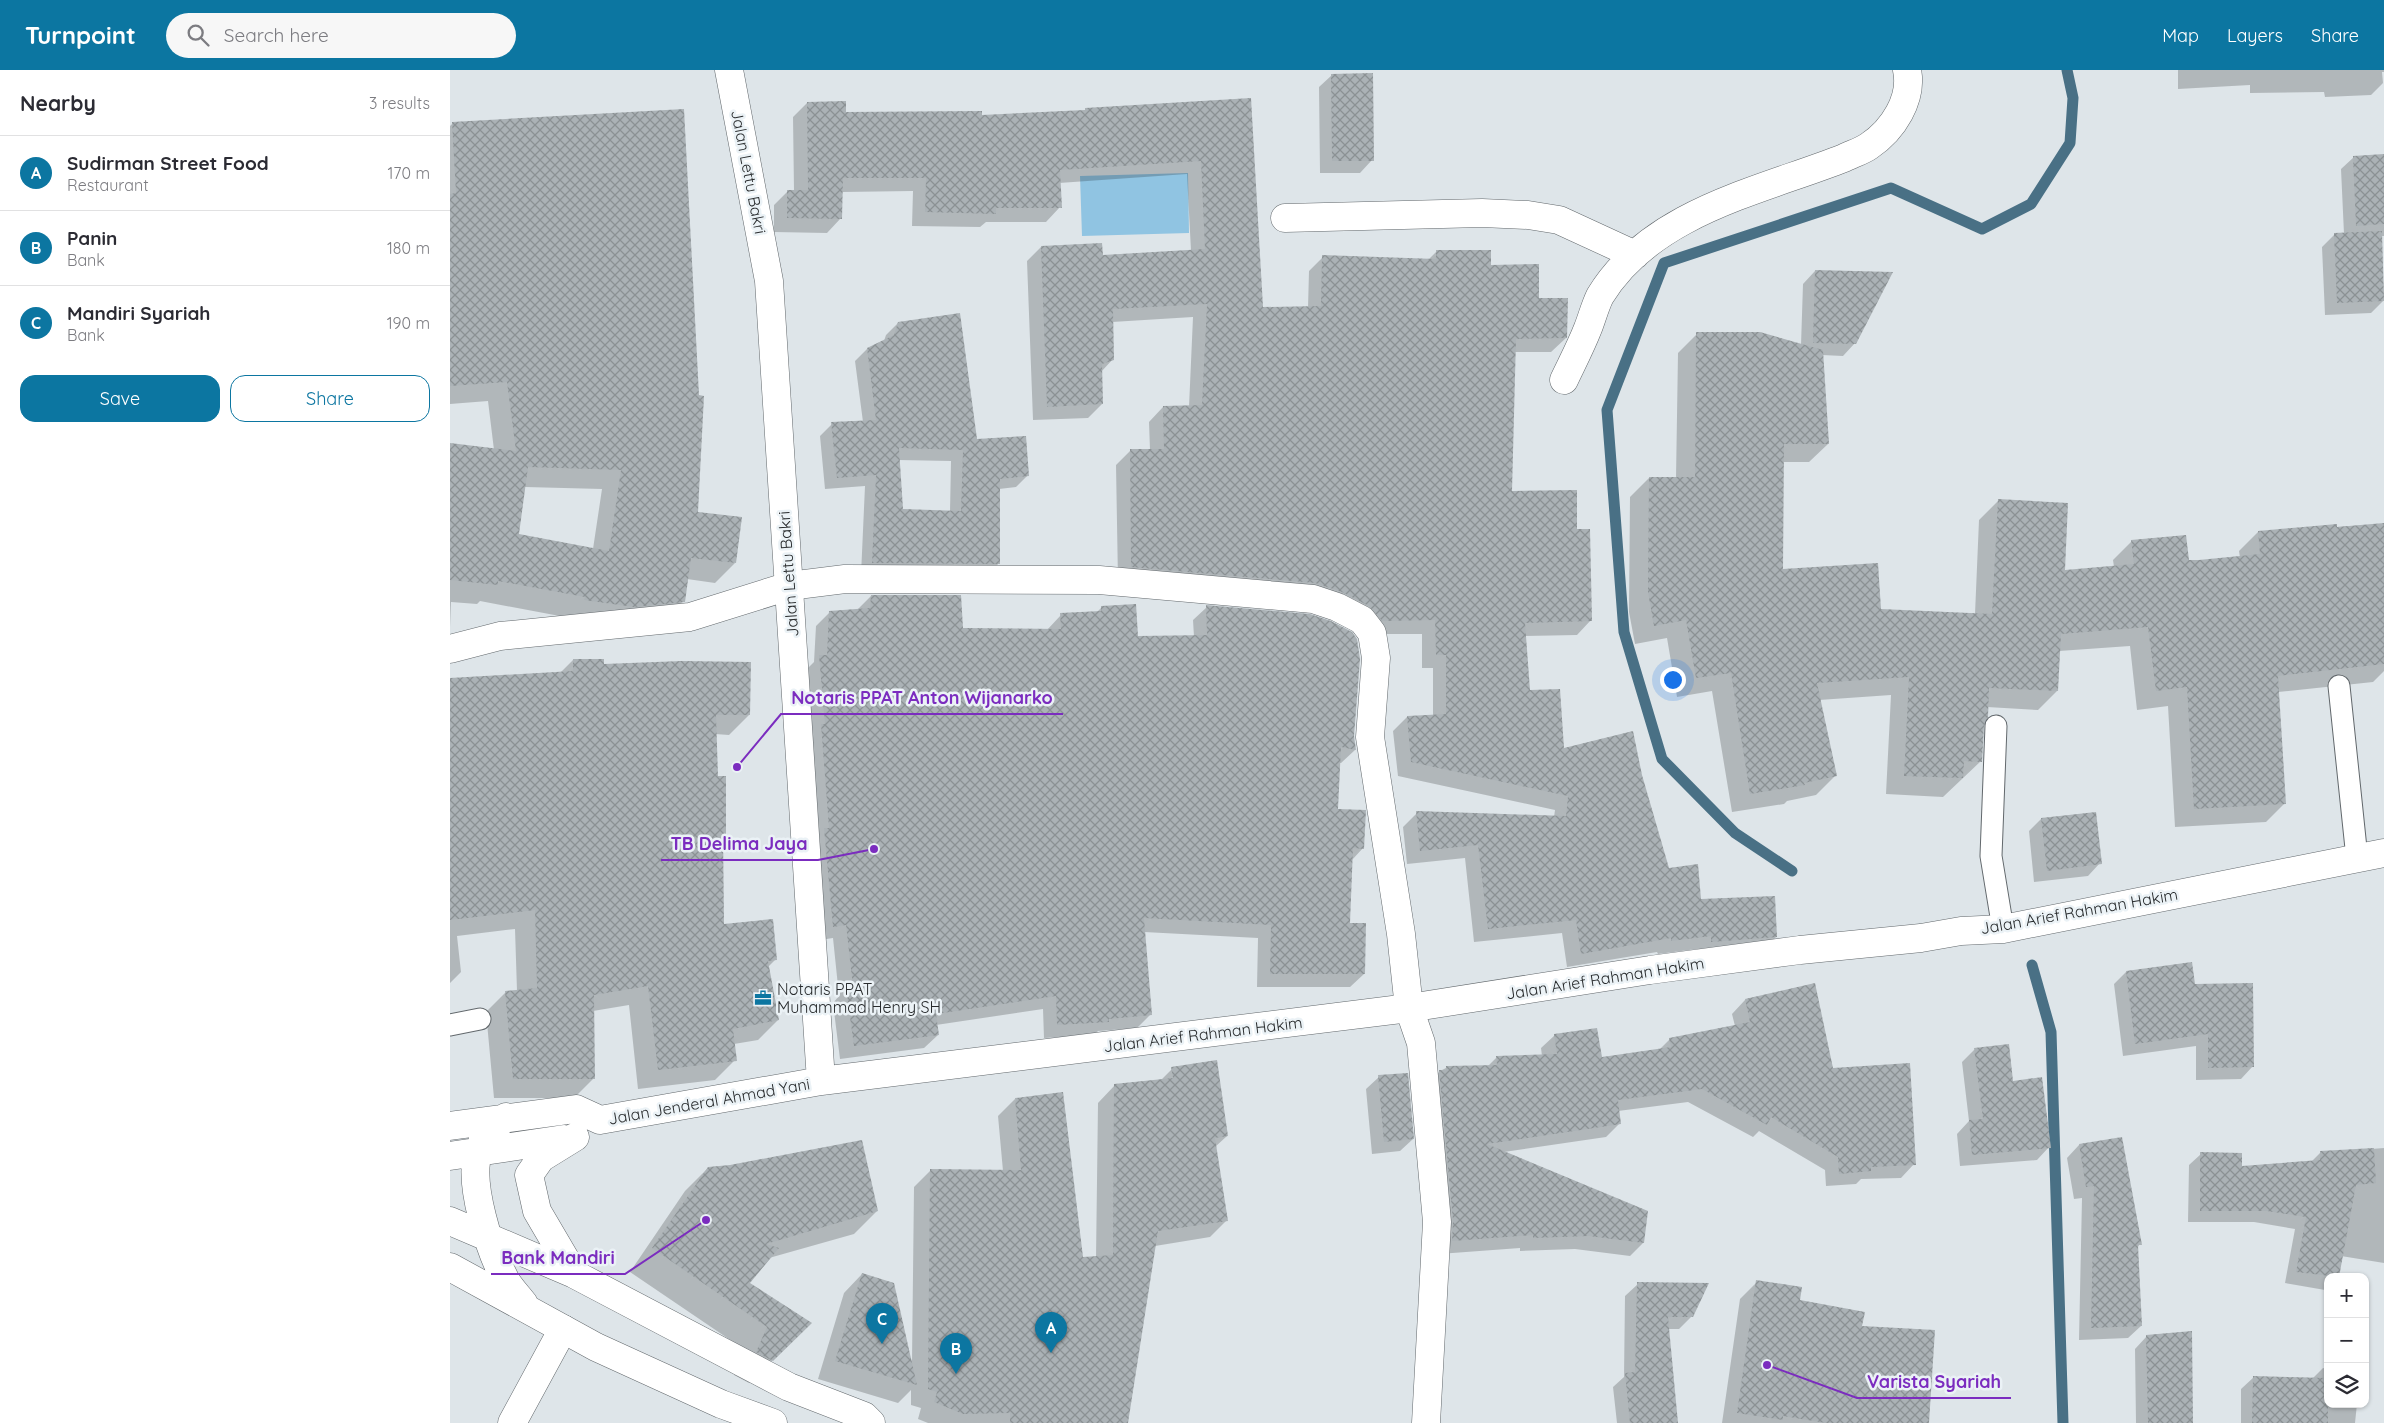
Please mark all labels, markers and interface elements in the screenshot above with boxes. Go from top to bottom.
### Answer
search box [166,13,516,58]
text: Turnpoint [25,20,136,50]
icon: search [184,21,212,49]
text: Search here [224,23,329,47]
text: Map [2162,24,2199,47]
text: Layers [2227,24,2283,47]
text: Share [2311,24,2359,47]
text: Nearby [20,90,96,116]
text: 3 results [369,93,430,113]
street label: Jalan Lettu Bakri [727,108,771,236]
text: Sudirman Street Food [67,151,269,175]
text: A [31,163,41,183]
text: 170 m [387,163,430,183]
text: Restaurant [67,175,149,195]
text: Panin [67,226,117,250]
text: B [31,238,41,258]
text: 180 m [387,238,430,258]
text: Bank [67,250,105,270]
text: Mandiri Syariah [67,301,211,325]
text: C [31,313,41,333]
text: 190 m [387,313,430,333]
text: Bank [67,325,105,345]
button: Save [20,375,220,422]
button: Share [230,375,430,422]
street label: Jalan Lettu Bakri [774,510,802,638]
your location [1660,667,1686,693]
callout: Notaris PPAT Anton Wijanarko [781,681,1063,714]
text: Notaris PPAT Anton Wijanarko [791,686,1053,709]
callout: TB Delima Jaya [661,827,818,860]
text: TB Delima Jaya [671,832,807,855]
street label: Jalan Arief Rahman Hakim [1979,884,2179,938]
street label: Jalan Arief Rahman Hakim [1505,952,1705,1004]
place label: Notaris PPAT Muhammad Henry SH [777,979,941,1017]
office icon: Notaris PPAT Muhammad Henry SH [753,988,773,1008]
street label: Jalan Arief Rahman Hakim [1102,1012,1304,1056]
street label: Jalan Jenderal Ahmad Yani [607,1073,811,1129]
callout: Bank Mandiri [491,1241,625,1274]
text: Bank Mandiri [501,1246,615,1269]
map controls [2324,1273,2369,1408]
button: + [2324,1273,2369,1318]
pin: C [866,1303,898,1344]
pin: A [1035,1312,1067,1353]
button: − [2324,1318,2369,1363]
pin: B [940,1333,972,1374]
button: layers [2324,1363,2369,1408]
callout: Varista Syariah [1857,1365,2011,1398]
text: Varista Syariah [1867,1370,2001,1393]

